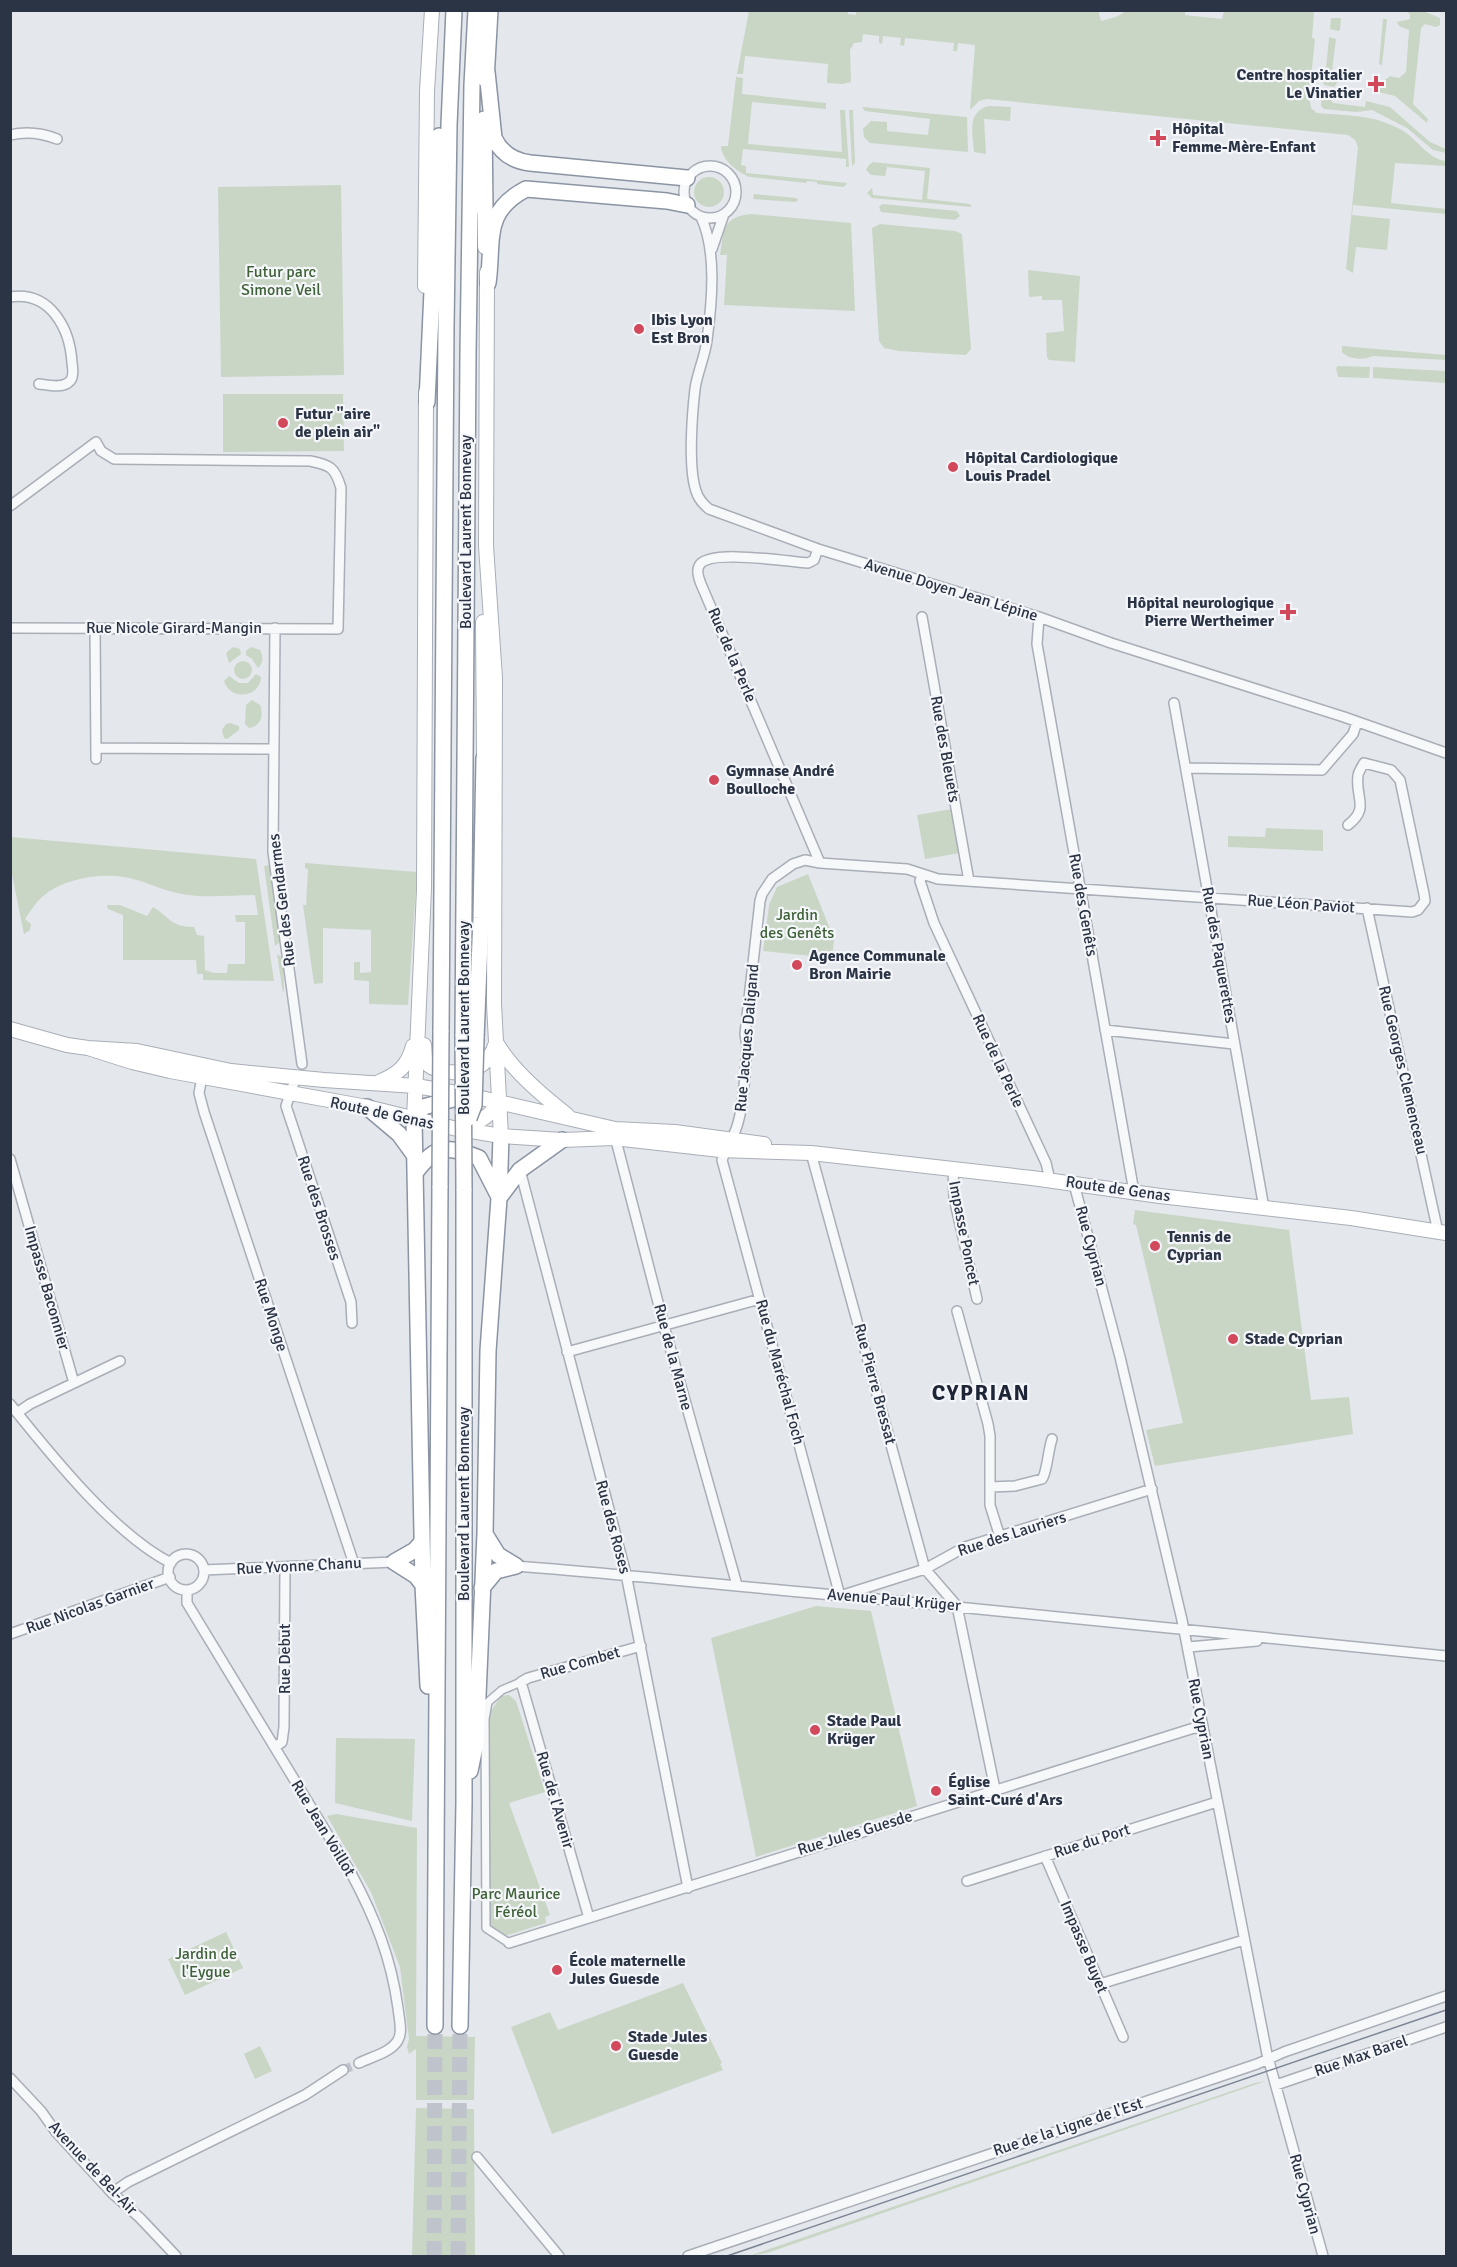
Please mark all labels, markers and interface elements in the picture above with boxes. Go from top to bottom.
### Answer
place label: Centre hospitalier Le Vinatier [1237,65,1363,103]
marker: Centre hospitalier Le Vinatier [1367,75,1385,93]
place label: Hôpital Femme-Mère-Enfant [1172,119,1316,157]
marker: Hôpital Femme-Mère-Enfant [1149,129,1167,147]
park label: Futur parc Simone Veil [241,262,321,300]
place label: Ibis Lyon Est Bron [651,310,713,348]
marker: Ibis Lyon Est Bron [632,322,646,336]
place label: Futur "aire de plein air" [295,404,380,442]
marker: Futur "aire de plein air" [276,416,290,430]
street label: Boulevard Laurent Bonnevay [456,434,476,629]
place label: Hôpital Cardiologique Louis Pradel [965,448,1118,486]
marker: Hôpital Cardiologique Louis Pradel [946,460,960,474]
street label: Avenue Doyen Jean Lépine [862,554,1040,626]
place label: Hôpital neurologique Pierre Wertheimer [1127,593,1275,631]
marker: Hôpital neurologique Pierre Wertheimer [1279,603,1297,621]
street label: Rue de la Perle [703,605,761,705]
street label: Rue Nicole Girard-Mangin [86,618,262,638]
street label: Rue des Bleuets [926,694,964,804]
place label: Gymnase André Boulloche [726,761,834,799]
marker: Gymnase André Boulloche [707,773,721,787]
street label: Rue des Gendarmes [264,832,300,968]
street label: Rue des Genêts [1064,852,1102,958]
street label: Rue des Paquerettes [1197,885,1241,1025]
street label: Rue Léon Paviot [1247,890,1356,918]
park label: Jardin des Genêts [760,905,834,943]
street label: Boulevard Laurent Bonnevay [454,920,474,1115]
place label: Agence Communale Bron Mairie [809,946,946,984]
marker: Agence Communale Bron Mairie [790,958,804,972]
street label: Rue Jacques Daligand [731,963,763,1113]
street label: Rue Georges Clemenceau [1374,984,1432,1156]
street label: Rue de la Perle [968,1011,1028,1111]
street label: Route de Genas [328,1092,436,1134]
street label: Rue des Brosses [293,1153,345,1263]
street label: Route de Genas [1064,1172,1172,1206]
street label: Impasse Poncet [944,1179,984,1287]
street label: Rue Cyprian [1071,1204,1111,1288]
street label: Impasse Baconnier [20,1223,74,1353]
place label: Tennis de Cyprian [1167,1227,1231,1265]
marker: Tennis de Cyprian [1148,1239,1162,1253]
street label: Rue Monge [250,1276,292,1354]
street label: Rue du Maréchal Foch [751,1297,809,1447]
street label: Rue de la Marne [649,1302,697,1412]
street label: Rue Pierre Bressat [849,1321,901,1447]
place label: Stade Cyprian [1245,1329,1343,1349]
marker: Stade Cyprian [1226,1332,1240,1346]
district label: CYPRIAN [932,1379,1030,1406]
street label: Boulevard Laurent Bonnevay [454,1406,474,1601]
street label: Rue des Roses [591,1478,635,1576]
street label: Rue des Lauriers [955,1507,1069,1561]
street label: Rue Yvonne Chanu [236,1553,362,1579]
street label: Rue Nicolas Garnier [23,1573,157,1638]
street label: Avenue Paul Krüger [826,1584,962,1616]
street label: Rue Debut [275,1623,295,1694]
street label: Rue Combet [538,1642,623,1684]
street label: Rue Cyprian [1183,1677,1219,1761]
place label: Stade Paul Krüger [827,1711,901,1749]
marker: Stade Paul Krüger [808,1723,822,1737]
street label: Rue de l'Avenir [532,1749,579,1851]
place label: Église Saint-Curé d'Ars [948,1772,1063,1810]
street label: Rue Jean Voillot [286,1776,360,1880]
marker: Église Saint-Curé d'Ars [929,1784,943,1798]
street label: Rue Jules Guesde [795,1806,915,1860]
street label: Rue du Port [1051,1819,1133,1863]
park label: Parc Maurice Féréol [471,1884,561,1922]
street label: Impasse Buyet [1055,1898,1113,1997]
park label: Jardin de l'Eygue [175,1944,237,1982]
place label: École maternelle Jules Guesde [569,1951,686,1989]
marker: École maternelle Jules Guesde [550,1963,564,1977]
place label: Stade Jules Guesde [628,2027,707,2065]
street label: Rue Max Barel [1312,2031,1411,2081]
marker: Stade Jules Guesde [609,2039,623,2053]
street label: Rue de la Ligne de l'Est [991,2093,1146,2161]
street label: Avenue de Bel-Air [44,2117,142,2219]
street label: Rue Cyprian [1285,2152,1325,2236]

